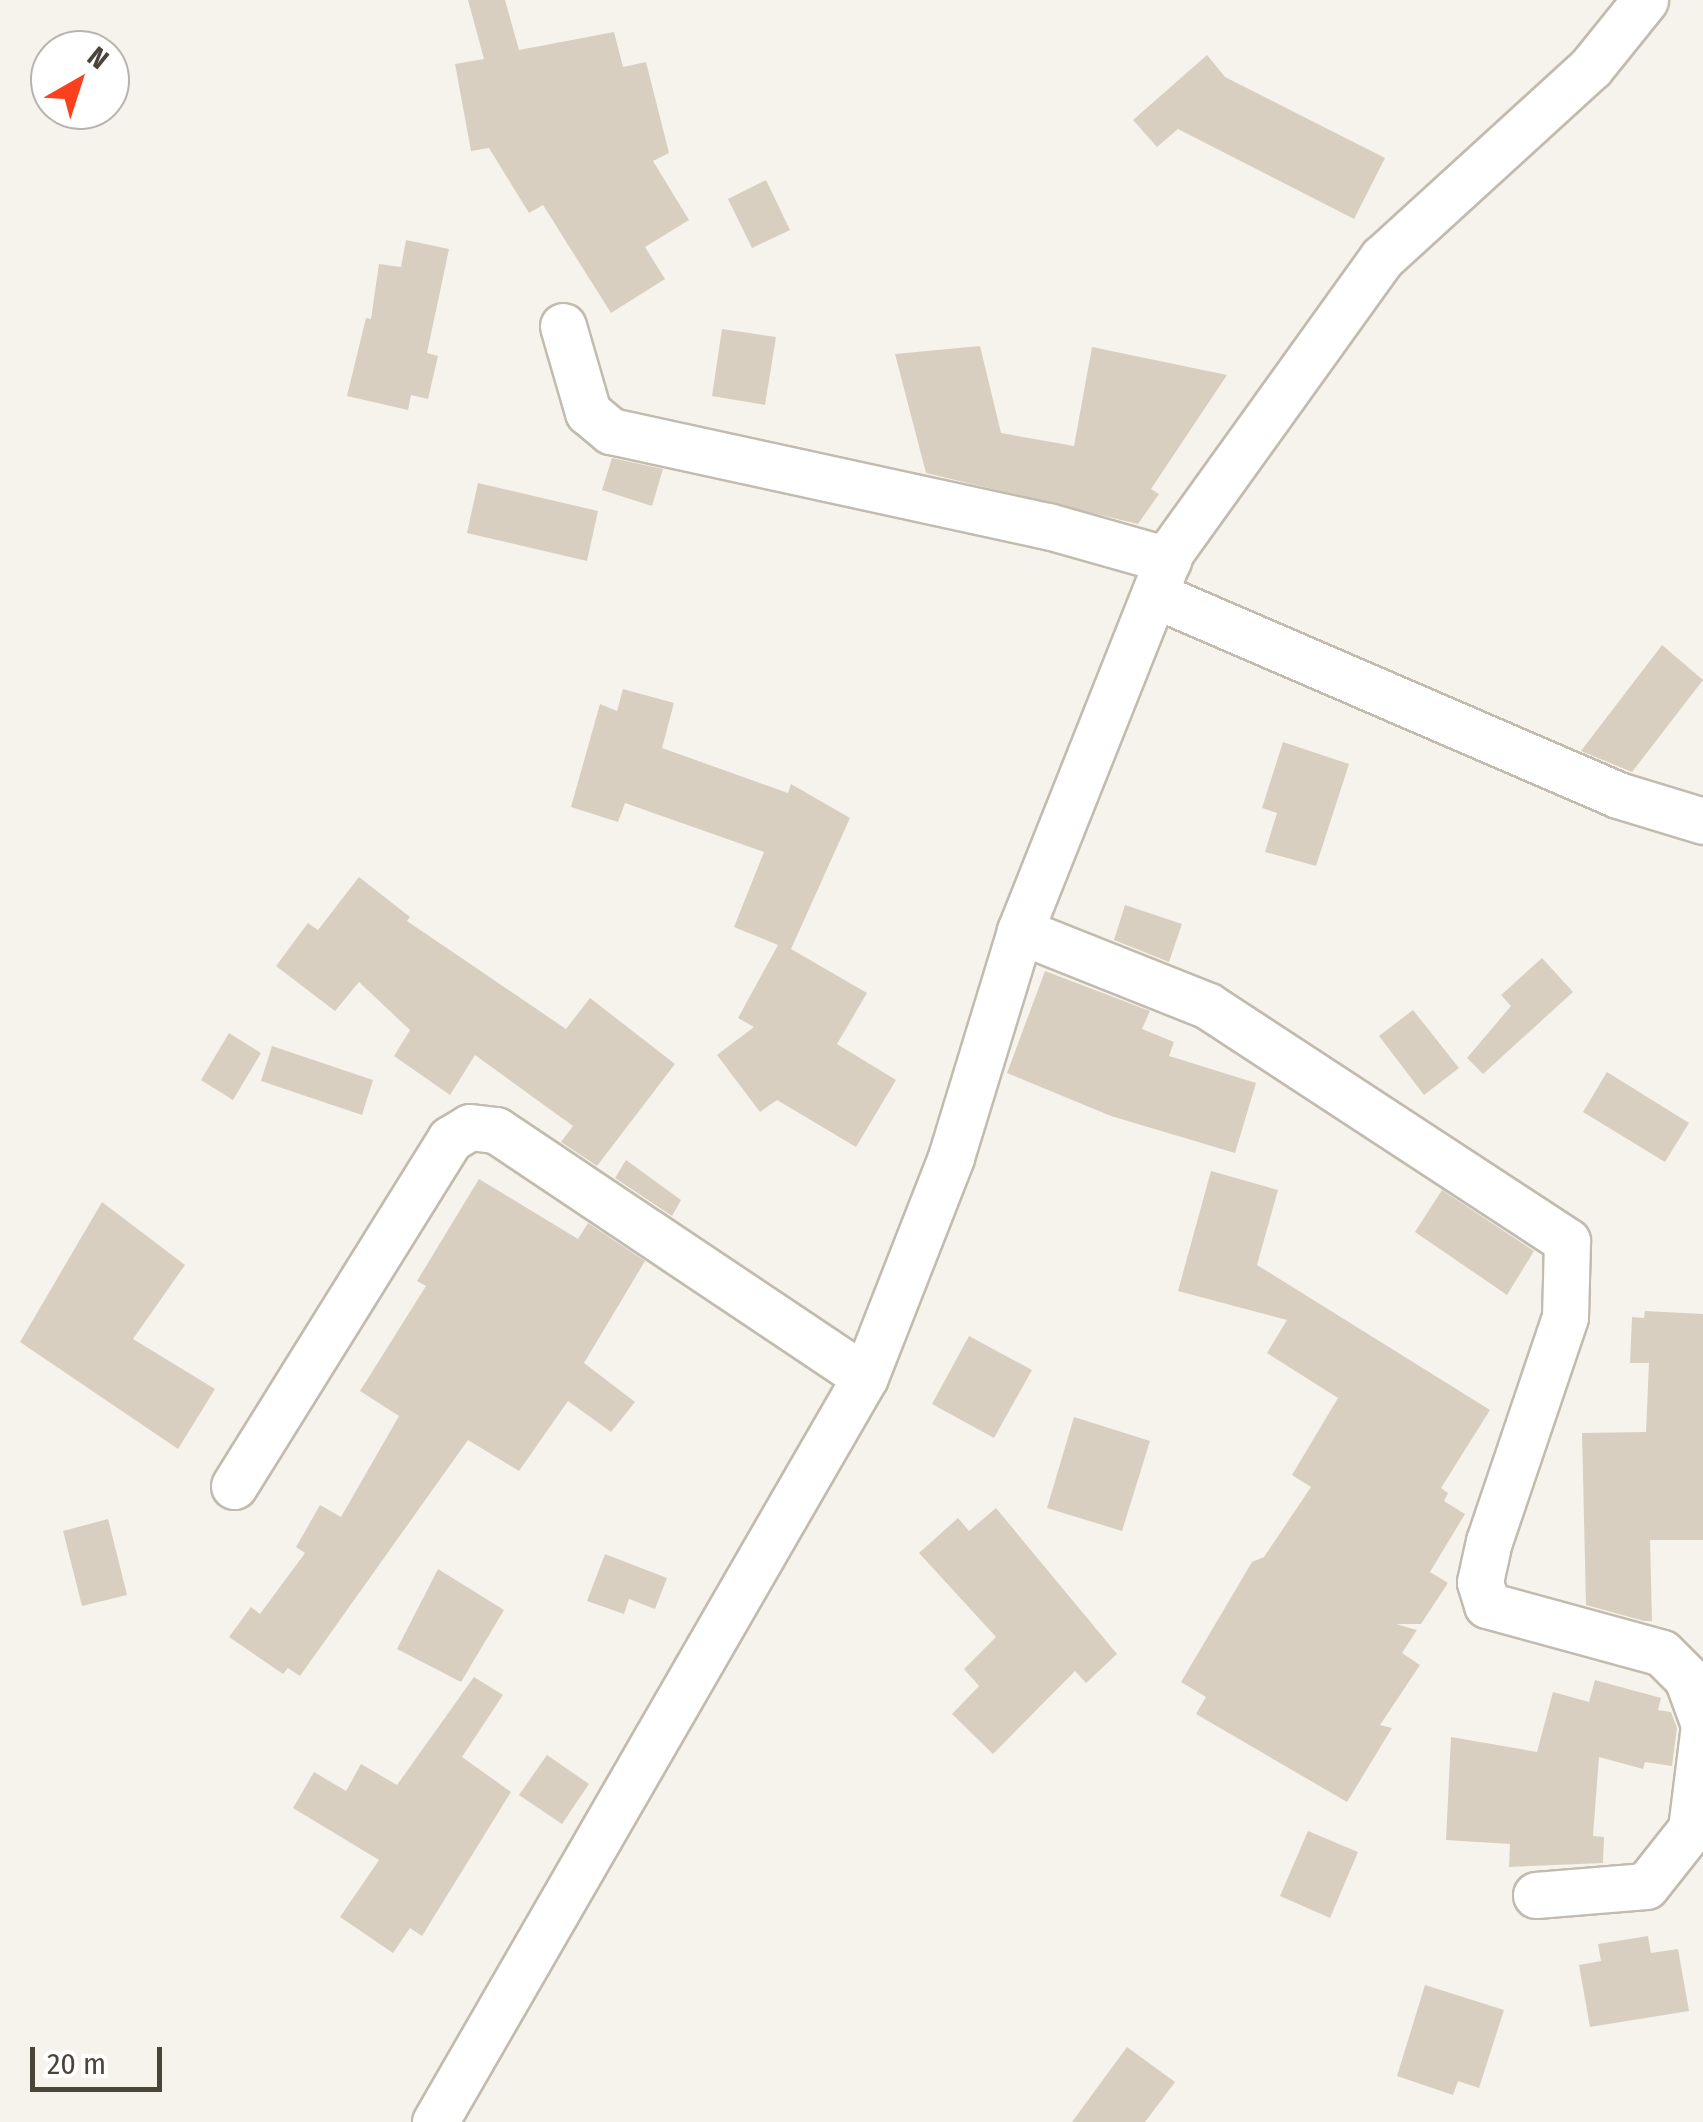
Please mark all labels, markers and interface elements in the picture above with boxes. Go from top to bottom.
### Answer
north arrow [30,30,130,130]
text: N [81,40,115,76]
scale bar [35,2027,168,2089]
text: 20 m [47,2046,106,2082]

